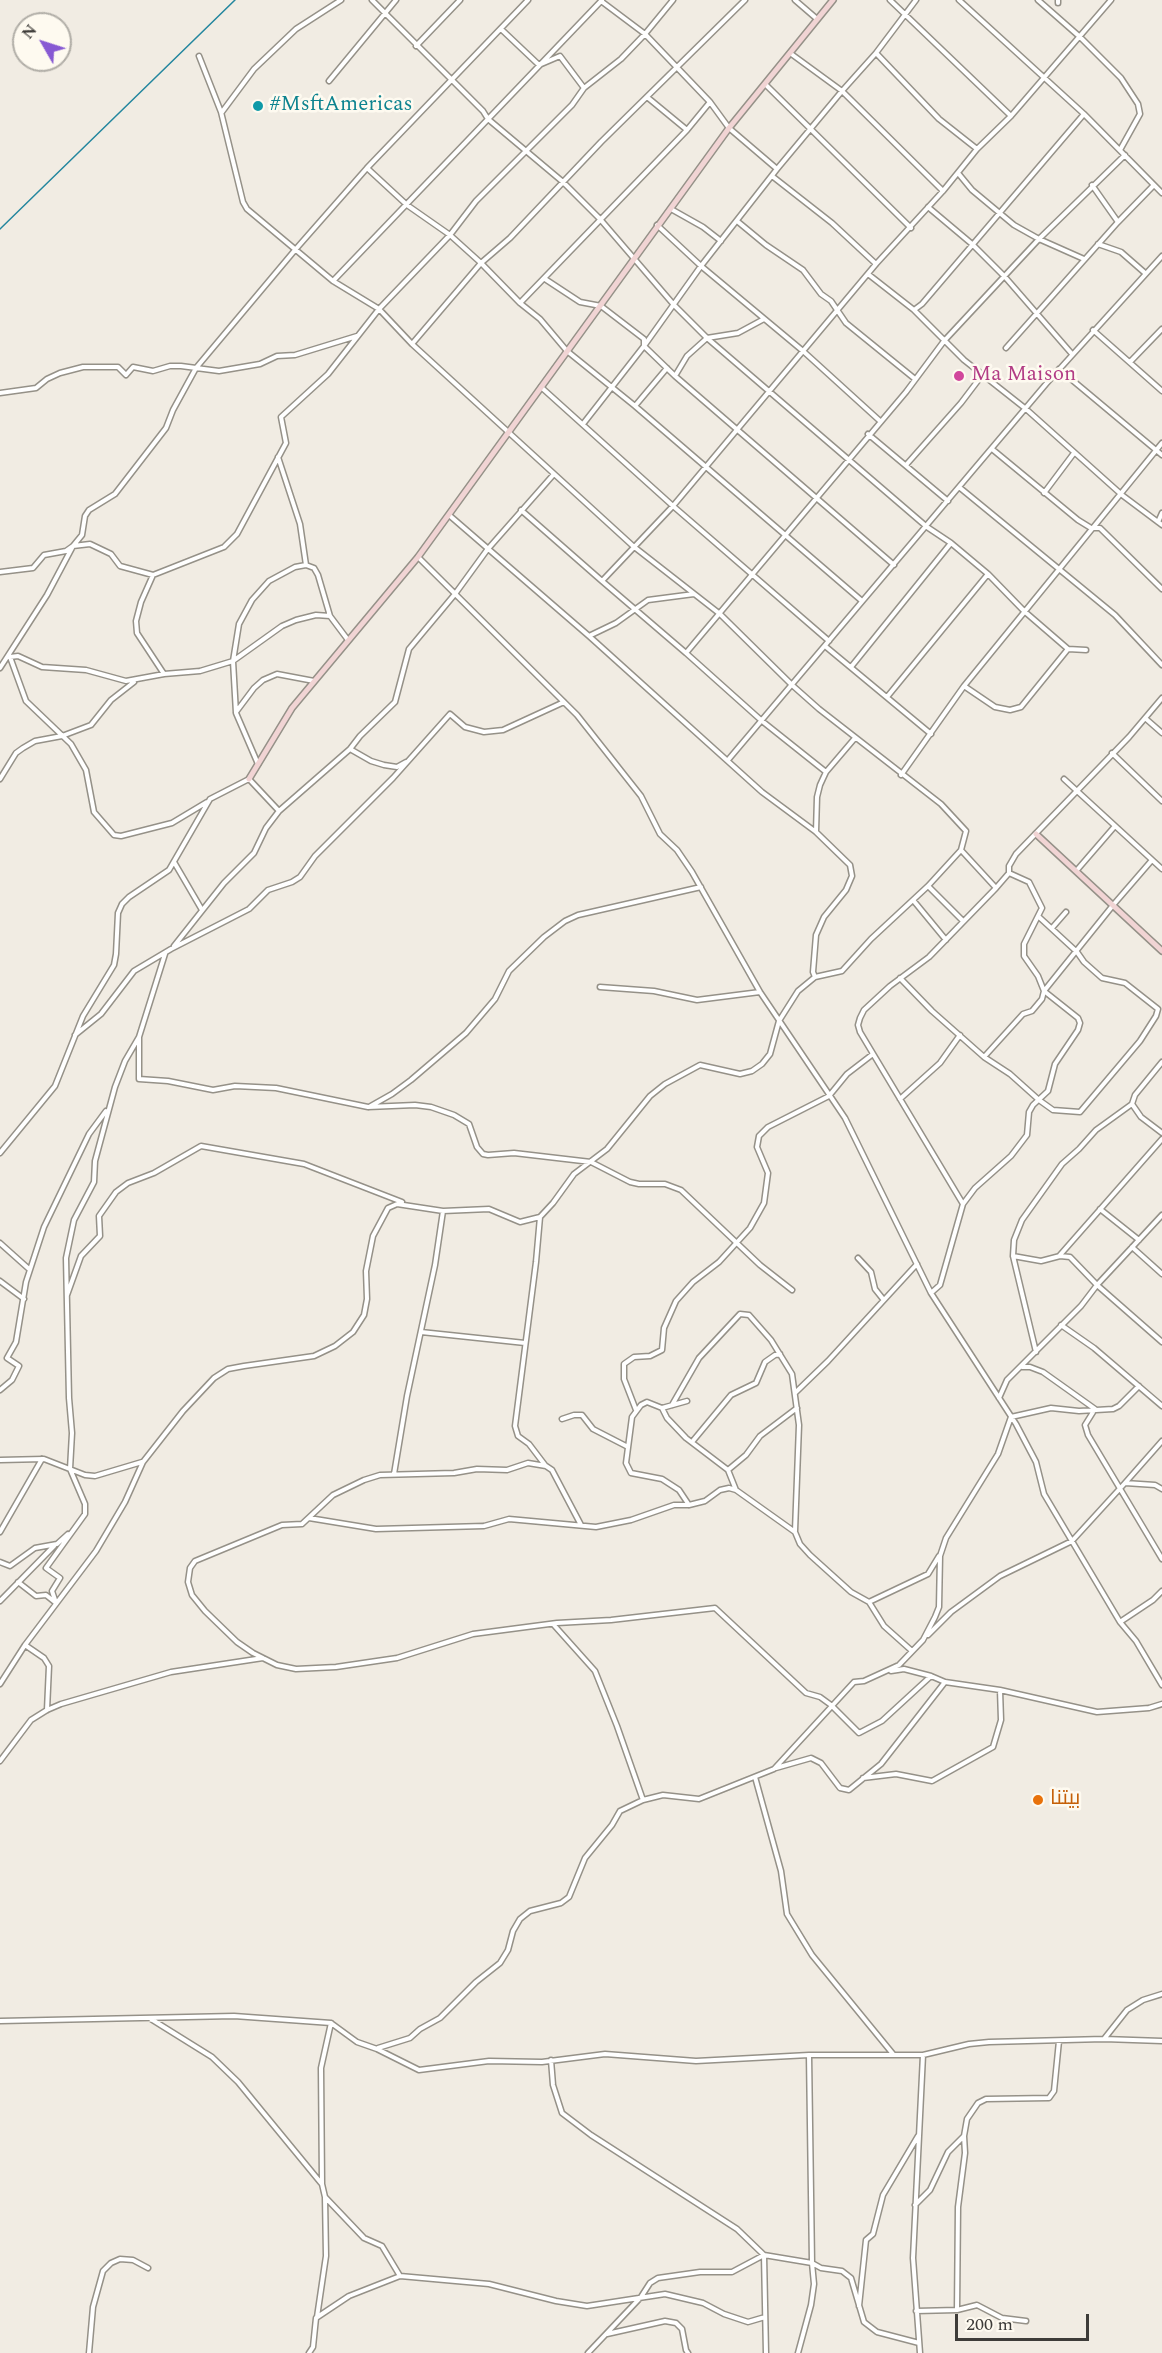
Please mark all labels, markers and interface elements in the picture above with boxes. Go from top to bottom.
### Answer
north arrow [12,12,72,72]
text: N [16,19,43,45]
place label: #MsftAmericas [270,93,413,119]
marker: #MsftAmericas [251,99,265,113]
place label: Ma Maison [971,363,1076,389]
marker: Ma Maison [952,369,966,383]
place label: بيتنا [1050,1787,1080,1813]
marker: بيتنا [1031,1793,1045,1807]
scale bar [958,2302,1092,2340]
text: 200 m [966,2311,1013,2338]

